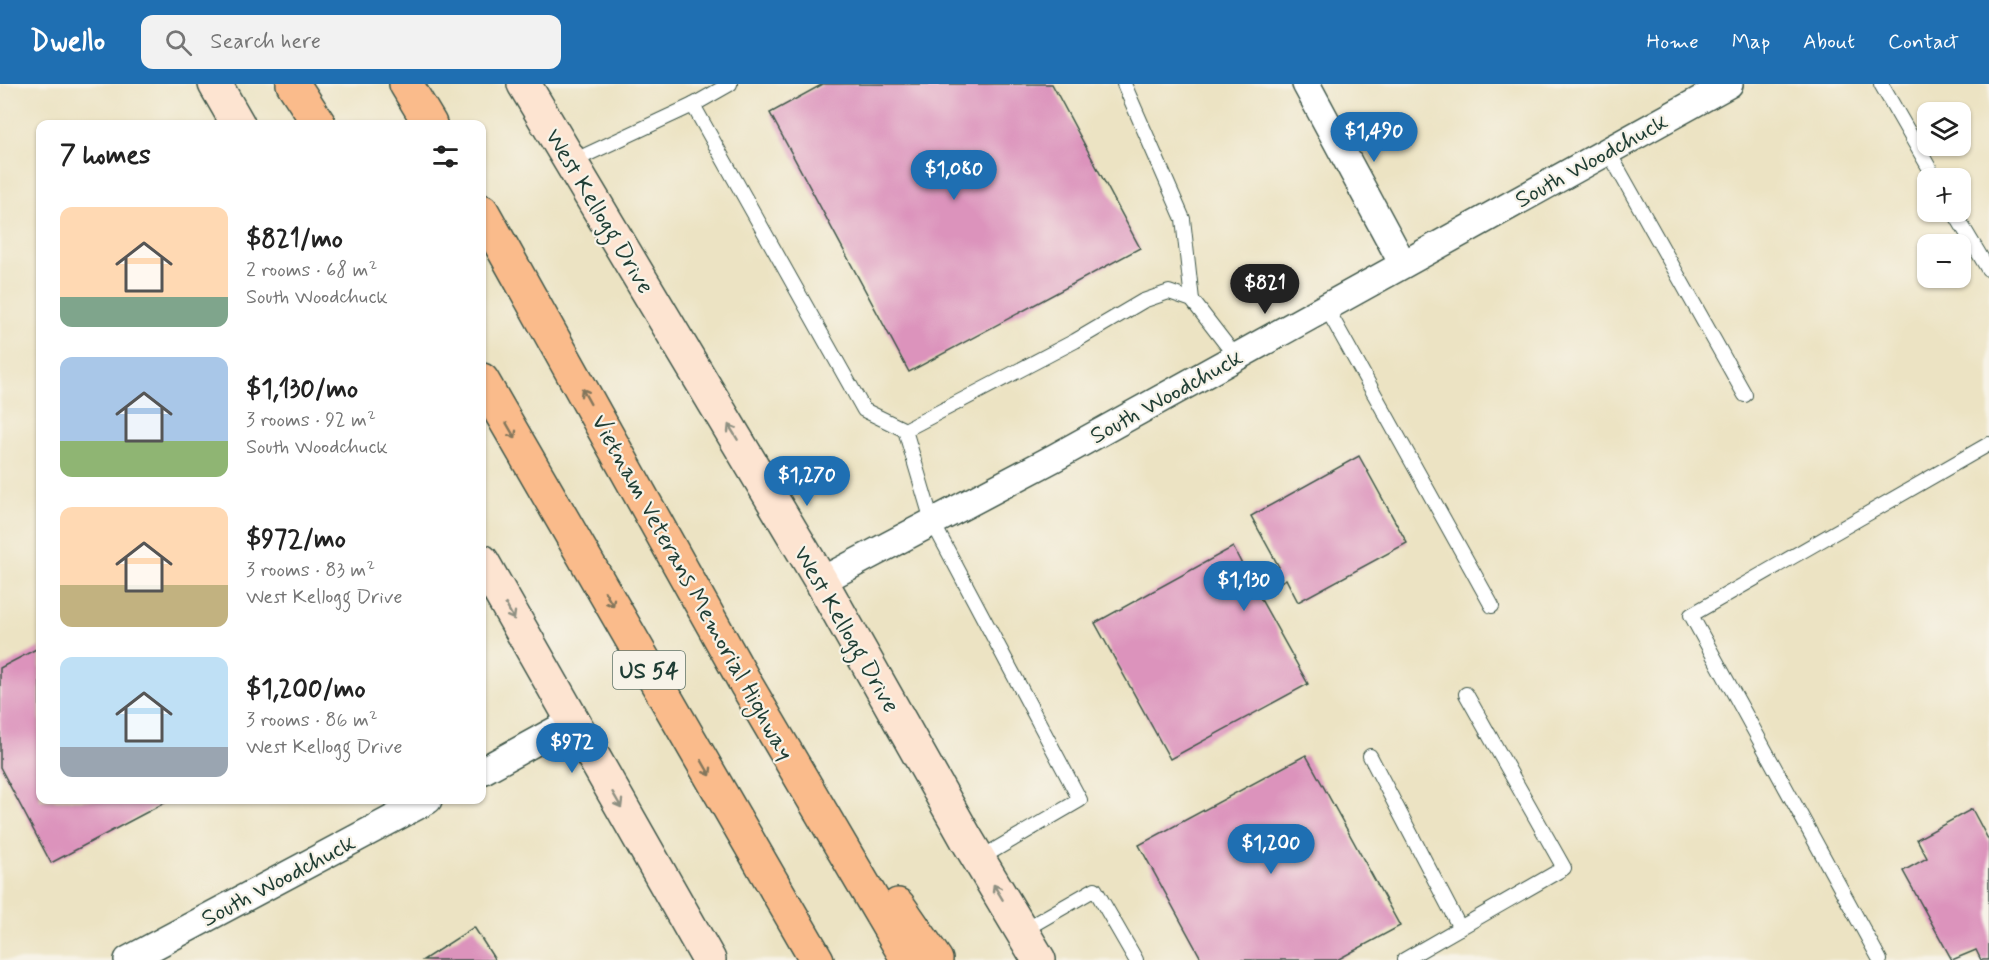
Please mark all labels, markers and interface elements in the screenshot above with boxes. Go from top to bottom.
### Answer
search box [141,15,561,69]
text: Dwello [30,24,105,61]
icon: search [162,26,195,59]
text: Search here [210,28,321,56]
text: Home [1647,28,1699,56]
text: Map [1732,28,1770,56]
text: About [1803,28,1855,56]
text: Contact [1888,28,1959,56]
map controls [1917,102,1971,288]
button: layers [1917,102,1971,156]
street label: South Woodchuck [1510,106,1674,216]
pin: $1,490 [1325,112,1423,163]
text: $1,490 [1345,118,1403,145]
street label: West Kellogg Drive [535,123,660,302]
text: 7 homes [60,139,151,173]
icon: filters [429,140,462,173]
pin: $1,080 [905,150,1003,201]
text: $1,080 [925,156,983,183]
button: + [1917,168,1971,222]
text: $821/mo [246,223,343,257]
icon: home [108,231,180,303]
button: − [1917,234,1971,288]
text: 2 rooms · 68 m² [246,257,377,284]
pin: $821 [1229,264,1301,315]
text: $821 [1244,270,1286,297]
text: South Woodchuck [246,284,388,311]
street label: South Woodchuck [1085,342,1249,452]
text: $1,130/mo [246,373,358,407]
icon: home [108,381,180,453]
one-way arrow [580,388,592,405]
text: 3 rooms · 92 m² [246,407,376,434]
street label: Vietnam Veterans Memorial Highway [582,409,800,767]
one-way arrow [506,421,517,439]
one-way arrow [726,424,738,441]
text: South Woodchuck [246,434,388,461]
pin: $1,270 [758,456,856,507]
text: $1,270 [778,462,836,489]
text: $972/mo [246,523,346,557]
icon: home [108,531,180,603]
street label: West Kellogg Drive [783,541,906,720]
text: 3 rooms · 83 m² [246,557,375,584]
pin: $1,130 [1195,561,1293,612]
text: $1,130 [1218,567,1270,594]
text: West Kellogg Drive [246,584,402,611]
one-way arrow [603,590,615,607]
one-way arrow [504,603,516,620]
road number: US 54 [613,651,685,689]
text: $1,200/mo [246,673,366,707]
icon: home [108,681,180,753]
text: 3 rooms · 86 m² [246,707,378,734]
pin: $972 [536,723,608,774]
text: $972 [550,729,594,756]
text: West Kellogg Drive [246,734,402,761]
one-way arrow [701,759,713,776]
one-way arrow [611,791,623,808]
pin: $1,200 [1222,824,1320,875]
street label: South Woodchuck [196,828,361,935]
text: $1,200 [1242,830,1300,857]
one-way arrow [992,884,1004,901]

